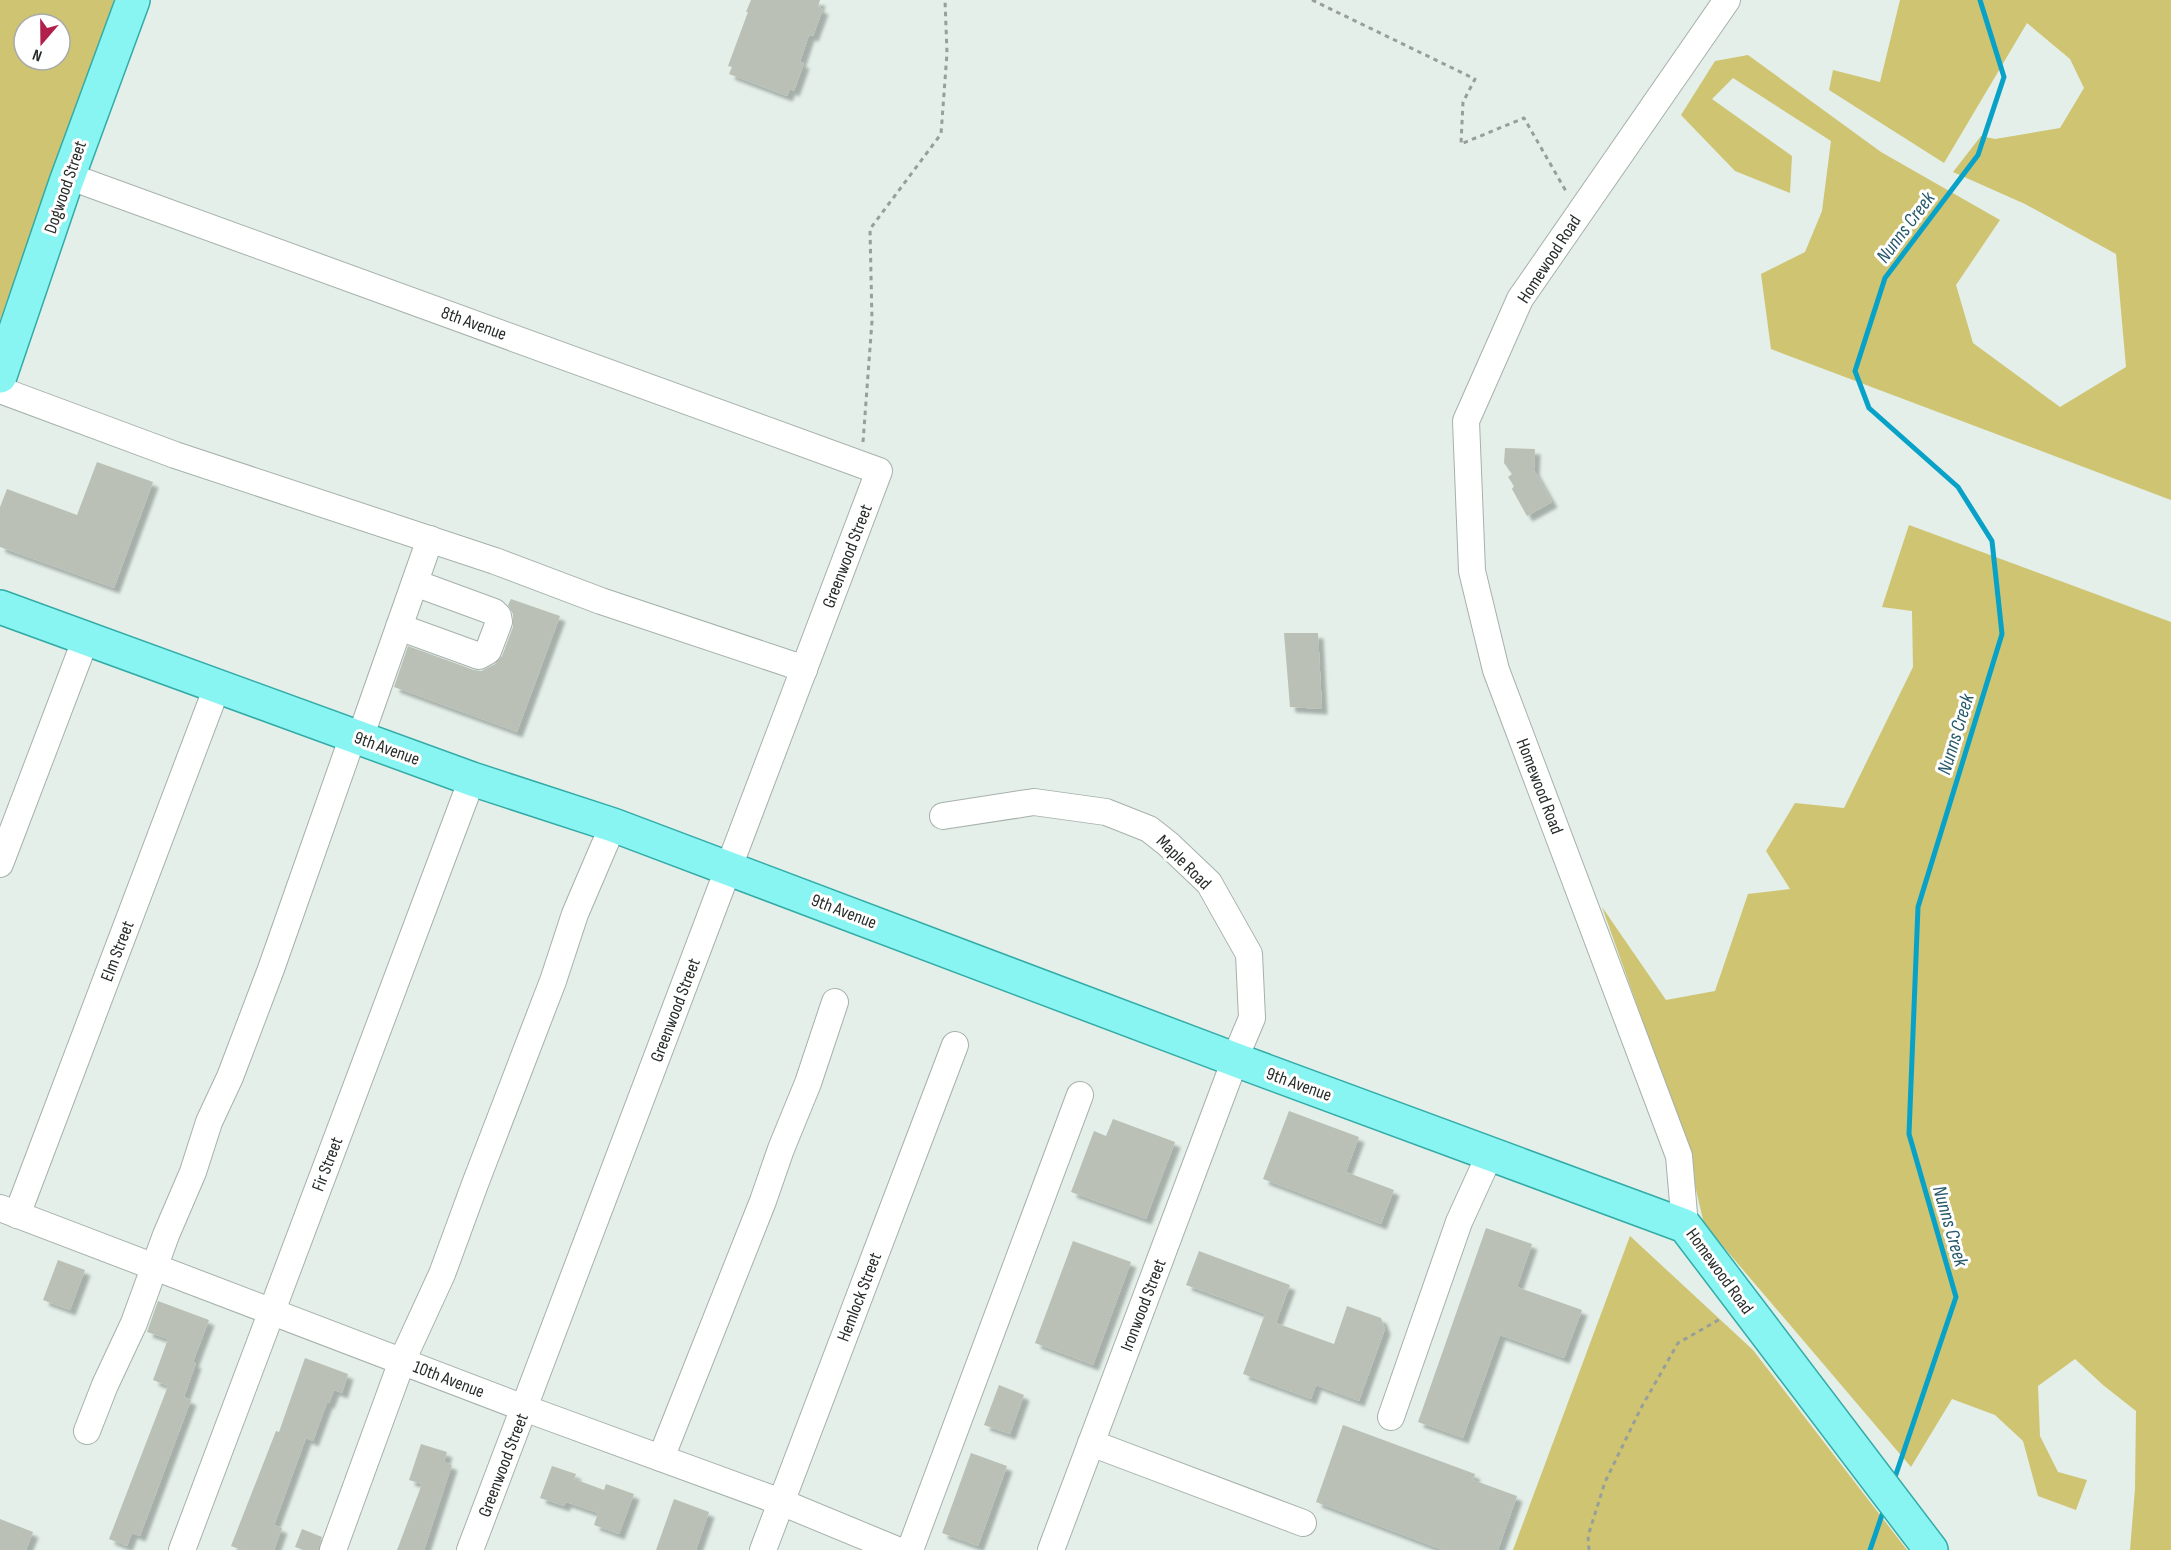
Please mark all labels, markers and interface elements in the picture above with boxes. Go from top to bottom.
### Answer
north arrow [12,12,72,72]
text: N [30,44,45,65]
street label: Dogwood Street [40,138,91,236]
water label: Nunns Creek [1871,187,1941,268]
street label: Homewood Road [1513,211,1586,307]
street label: 8th Avenue [438,302,509,345]
street label: Greenwood Street [818,501,877,611]
water label: Nunns Creek [1932,691,1980,777]
street label: 9th Avenue [351,727,422,770]
street label: Homewood Road [1512,735,1567,837]
street label: Maple Road [1152,831,1215,894]
street label: 9th Avenue [808,889,879,933]
street label: Elm Street [96,917,139,984]
street label: Greenwood Street [646,955,705,1065]
street label: 9th Avenue [1263,1063,1334,1106]
street label: Fir Street [308,1134,348,1194]
water label: Nunns Creek [1927,1183,1973,1270]
street label: Homewood Road [1682,1224,1758,1318]
street label: Hemlock Street [833,1249,886,1345]
street label: Ironwood Street [1116,1256,1171,1354]
street label: 10th Avenue [410,1356,487,1403]
street label: Greenwood Street [474,1410,533,1520]

